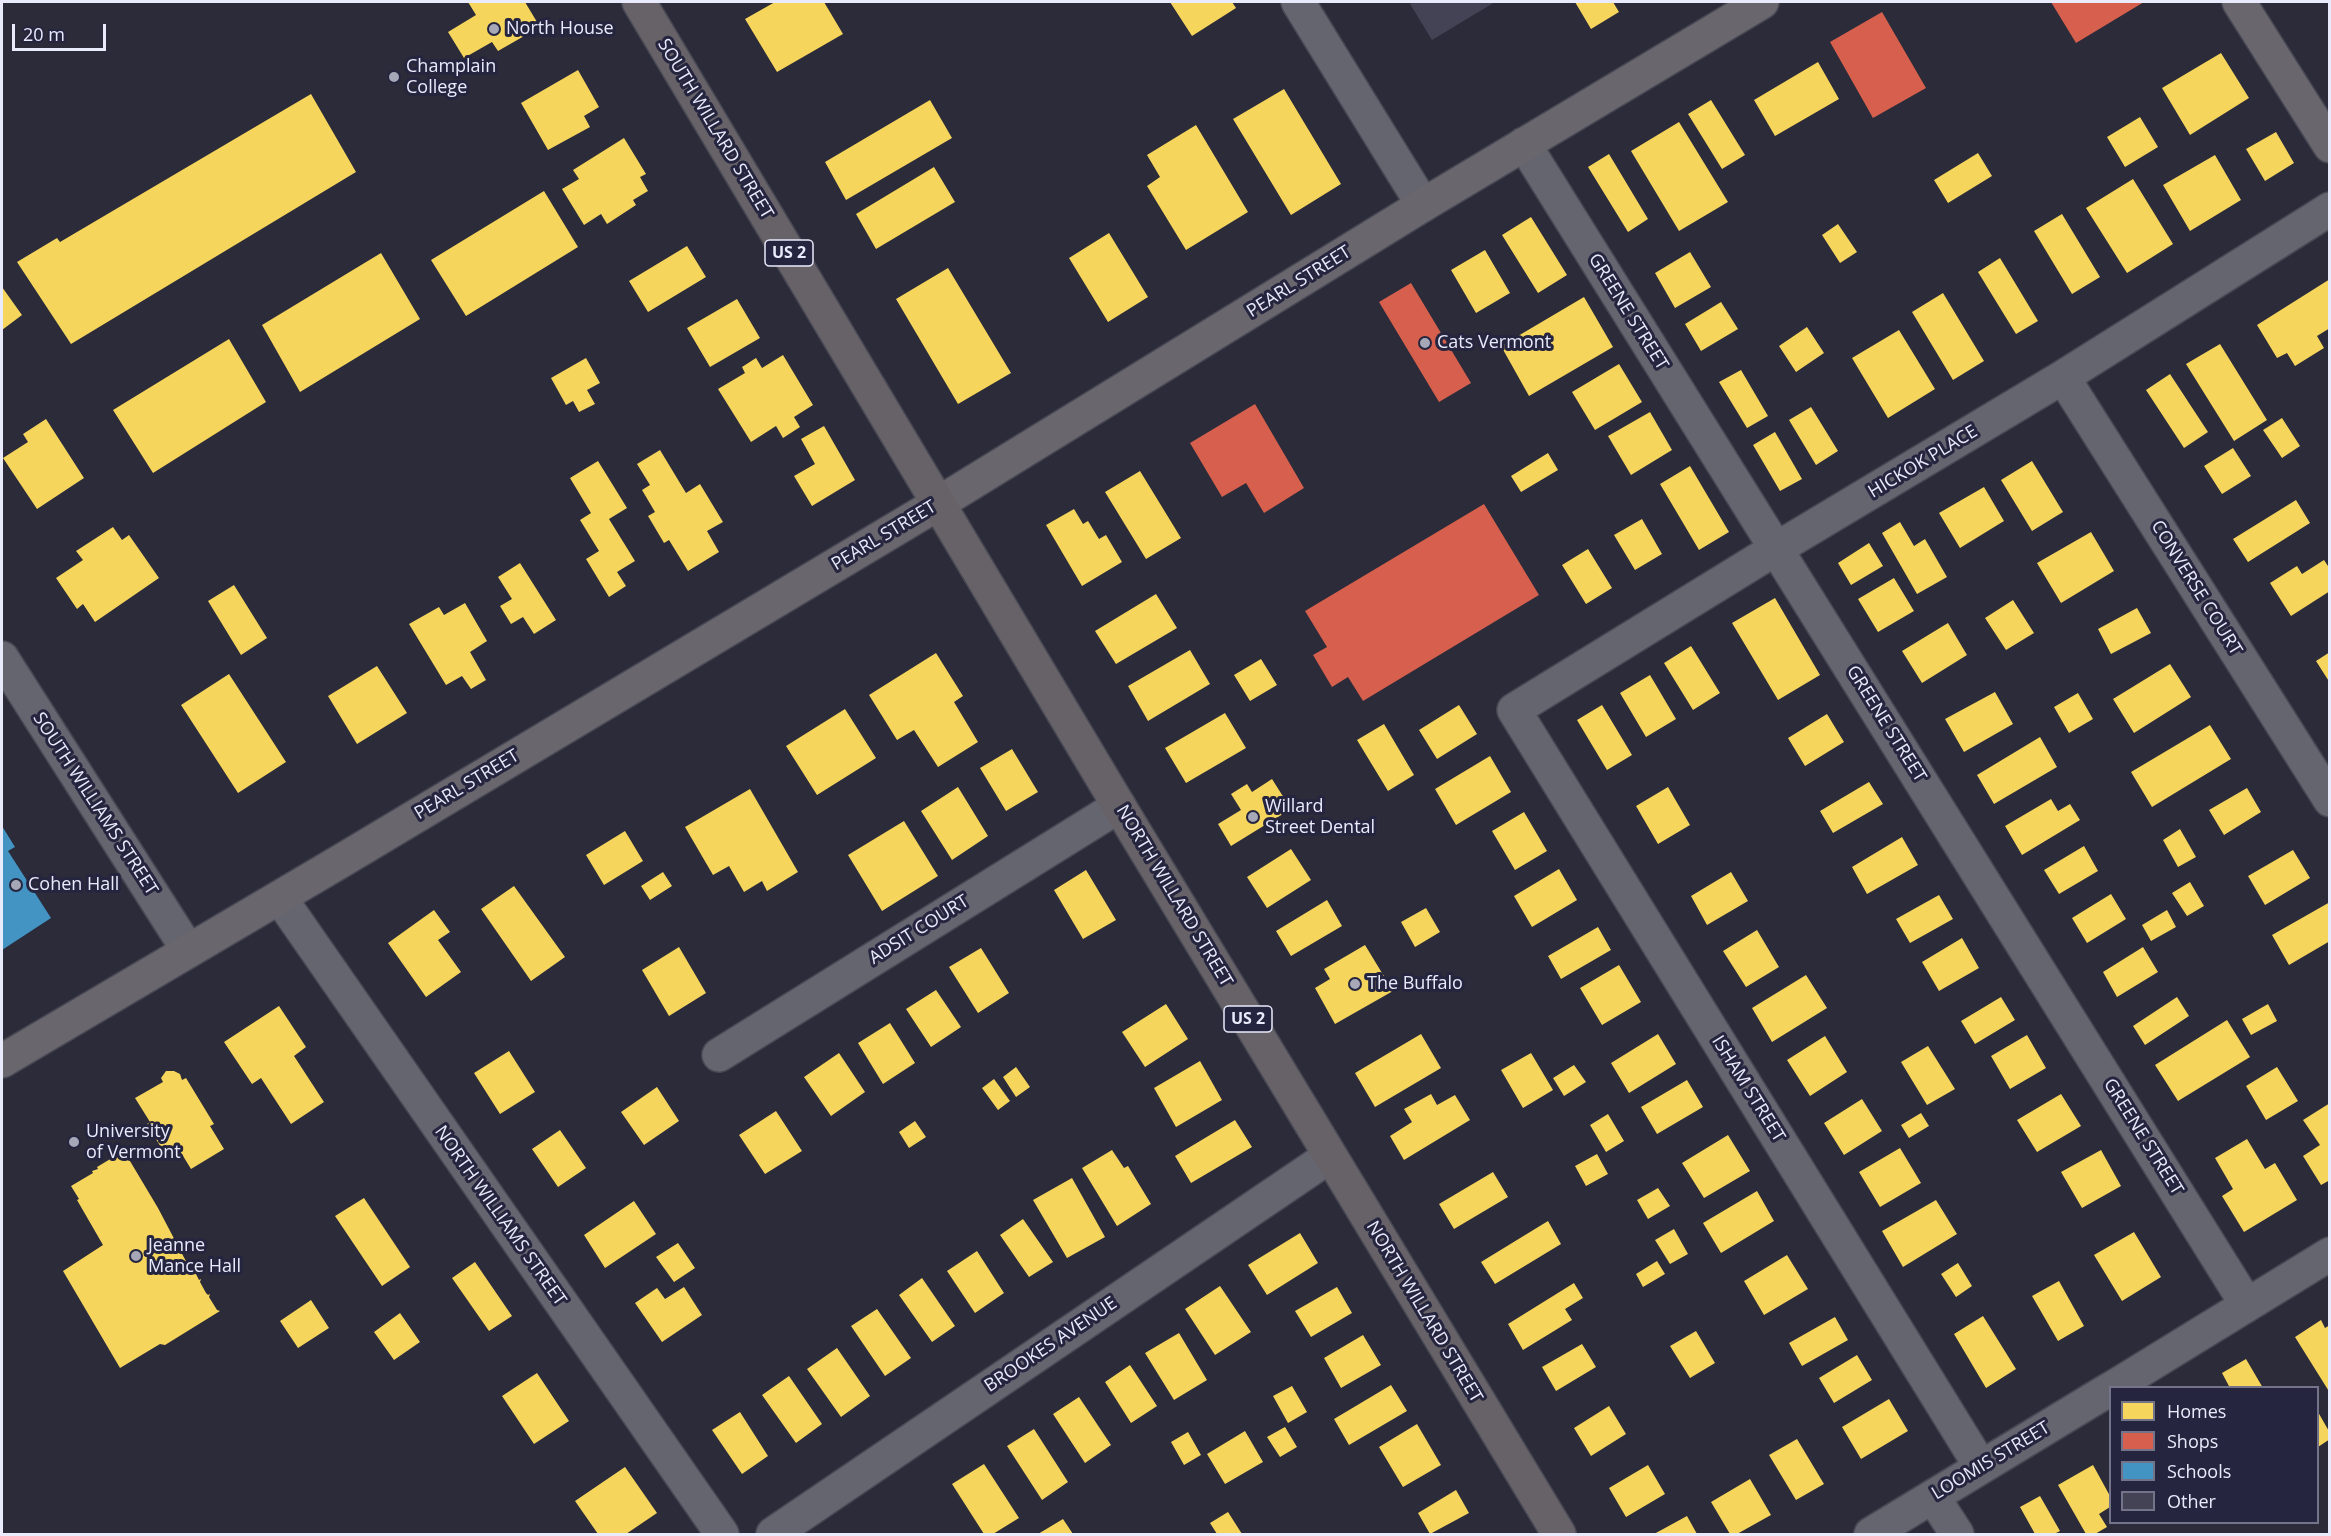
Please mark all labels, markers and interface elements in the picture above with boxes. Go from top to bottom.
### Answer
scale bar [15,12,110,50]
place label: North House [506,18,614,40]
text: 20 m [23,22,65,46]
marker: North House [487,22,501,36]
street label: SOUTH WILLARD STREET [653,35,777,223]
place label: Champlain College [406,56,496,98]
marker: Champlain College [387,70,401,84]
road number: US 2 [765,240,813,266]
street label: PEARL STREET [1243,242,1355,322]
street label: GREENE STREET [1584,250,1672,374]
place label: Cats Vermont [1437,332,1551,354]
marker: Cats Vermont [1418,336,1432,350]
street label: HICKOK PLACE [1865,421,1981,503]
street label: PEARL STREET [828,496,940,576]
street label: CONVERSE COURT [2146,517,2246,659]
street label: GREENE STREET [1842,662,1930,786]
street label: SOUTH WILLIAMS STREET [28,709,162,899]
street label: PEARL STREET [411,745,523,825]
place label: Willard Street Dental [1265,796,1375,838]
street label: NORTH WILLARD STREET [1111,801,1237,991]
marker: Willard Street Dental [1246,810,1260,824]
place label: Cohen Hall [28,874,119,896]
marker: Cohen Hall [9,878,23,892]
street label: ADSIT COURT [865,891,973,969]
place label: The Buffalo [1367,973,1463,995]
marker: The Buffalo [1348,977,1362,991]
road number: US 2 [1224,1006,1272,1032]
street label: ISHAM STREET [1707,1032,1789,1146]
street label: GREENE STREET [2099,1075,2187,1199]
place label: University of Vermont [86,1121,181,1164]
street label: NORTH WILLIAMS STREET [430,1122,570,1310]
marker: University of Vermont [67,1135,81,1149]
street label: NORTH WILLARD STREET [1361,1217,1487,1407]
place label: Jeanne Mance Hall [148,1235,241,1278]
marker: Jeanne Mance Hall [129,1249,143,1263]
street label: BROOKES AVENUE [981,1293,1121,1397]
legend [2109,1386,2319,1524]
text: Homes [2167,1399,2226,1423]
street label: LOOMIS STREET [1928,1417,2054,1505]
text: Shops [2167,1429,2218,1453]
text: Schools [2167,1459,2231,1483]
text: Other [2167,1489,2216,1513]

